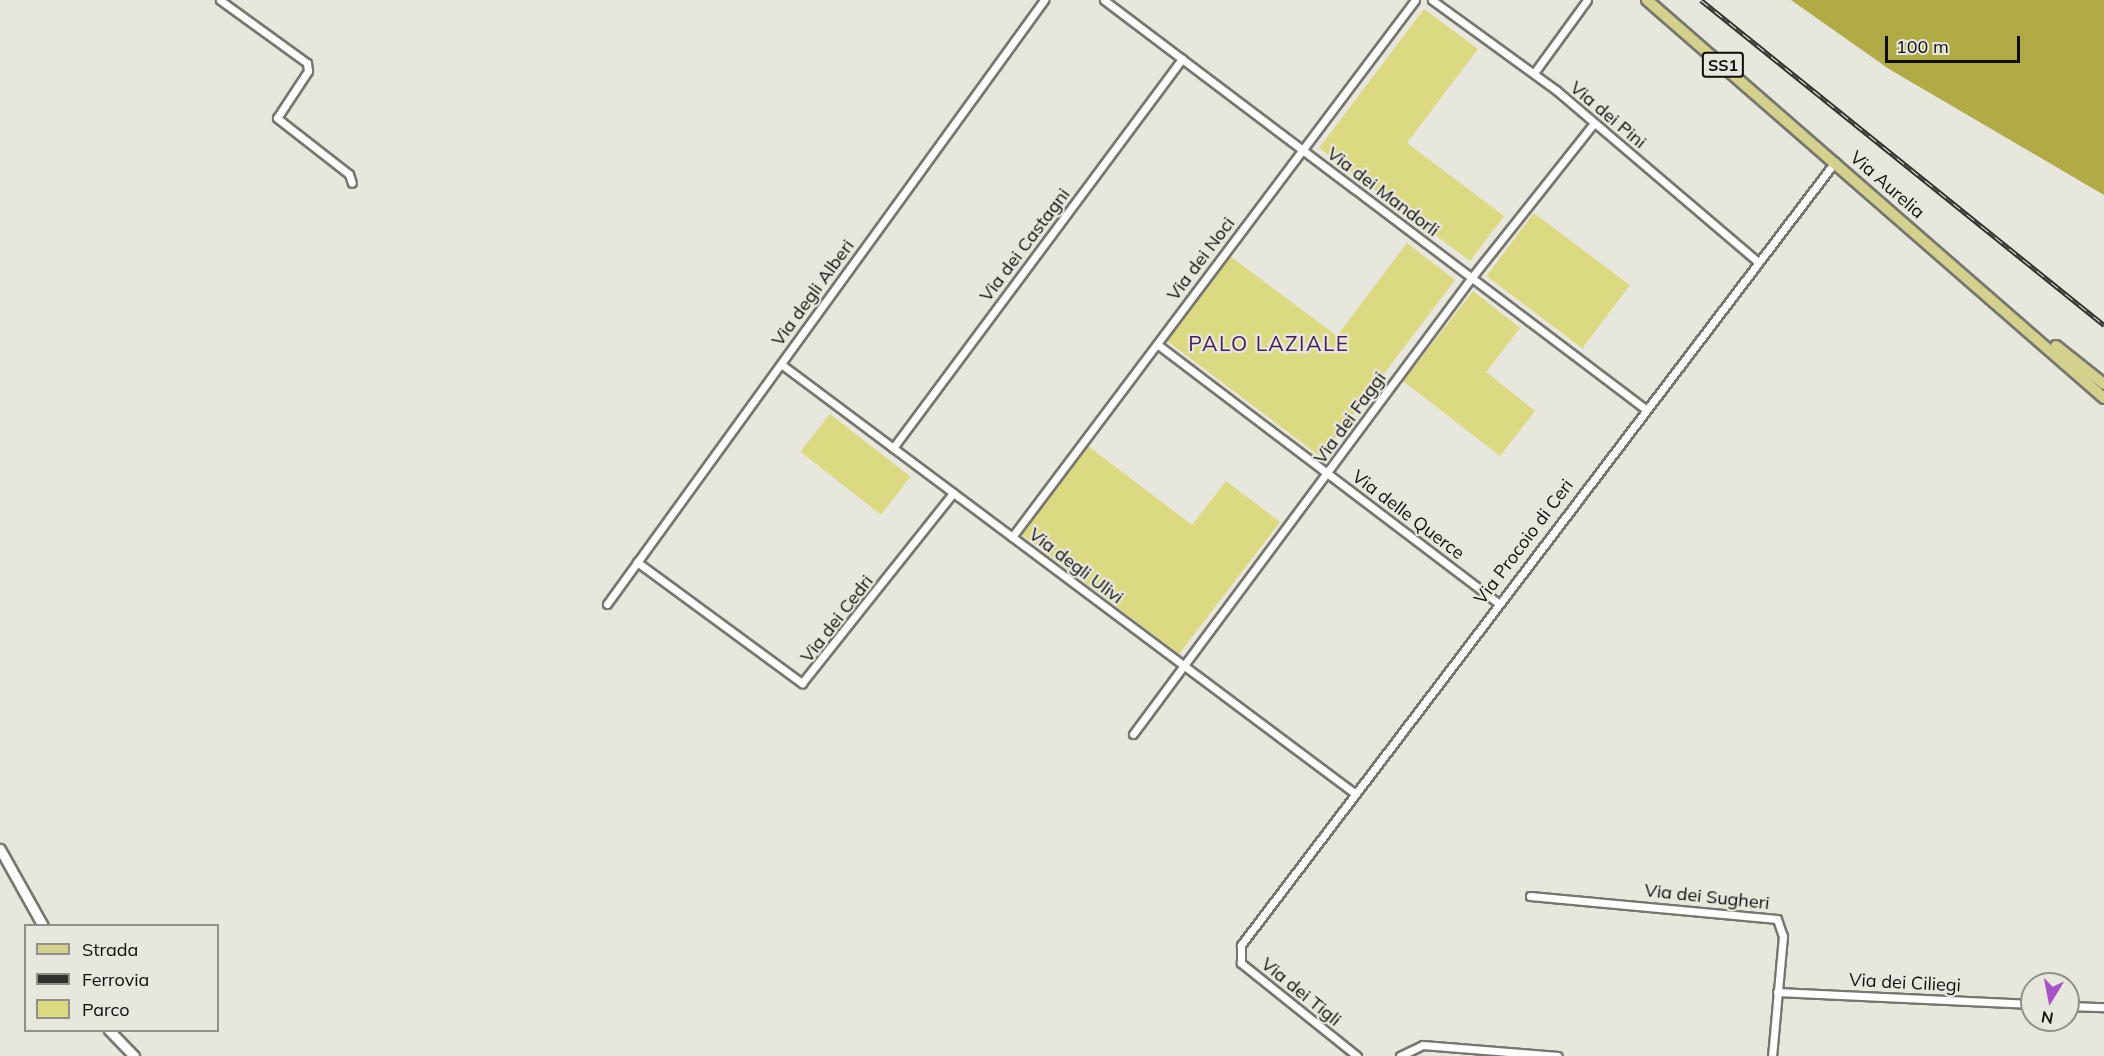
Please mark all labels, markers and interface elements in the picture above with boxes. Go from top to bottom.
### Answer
scale bar [1888,24,2023,62]
text: 100 m [1896,35,1949,58]
road number: SS1 [1700,52,1746,78]
street label: Via dei Pini [1566,77,1650,153]
street label: Via dei Mandorli [1323,143,1443,241]
street label: Via Aurelia [1845,147,1929,223]
street label: Via dei Castagni [975,184,1075,306]
street label: Via dei Noci [1163,213,1239,305]
street label: Via degli Alberi [767,236,859,350]
district label: PALO LAZIALE [1188,330,1350,356]
street label: Via dei Faggi [1309,368,1391,468]
street label: Via delle Querce [1348,466,1468,564]
street label: Via Procoio di Ceri [1470,475,1578,609]
street label: Via degli Ulivi [1025,523,1127,609]
street label: Via dei Cedri [796,571,878,667]
street label: Via dei Sugheri [1643,880,1771,914]
legend [24,924,219,1032]
text: Strada [82,938,138,961]
street label: Via dei Tigli [1257,953,1345,1031]
text: Ferrovia [82,968,149,991]
street label: Via dei Ciliegi [1849,969,1961,997]
north arrow [2020,972,2080,1032]
text: Parco [82,998,130,1021]
text: N [2040,1007,2055,1029]

